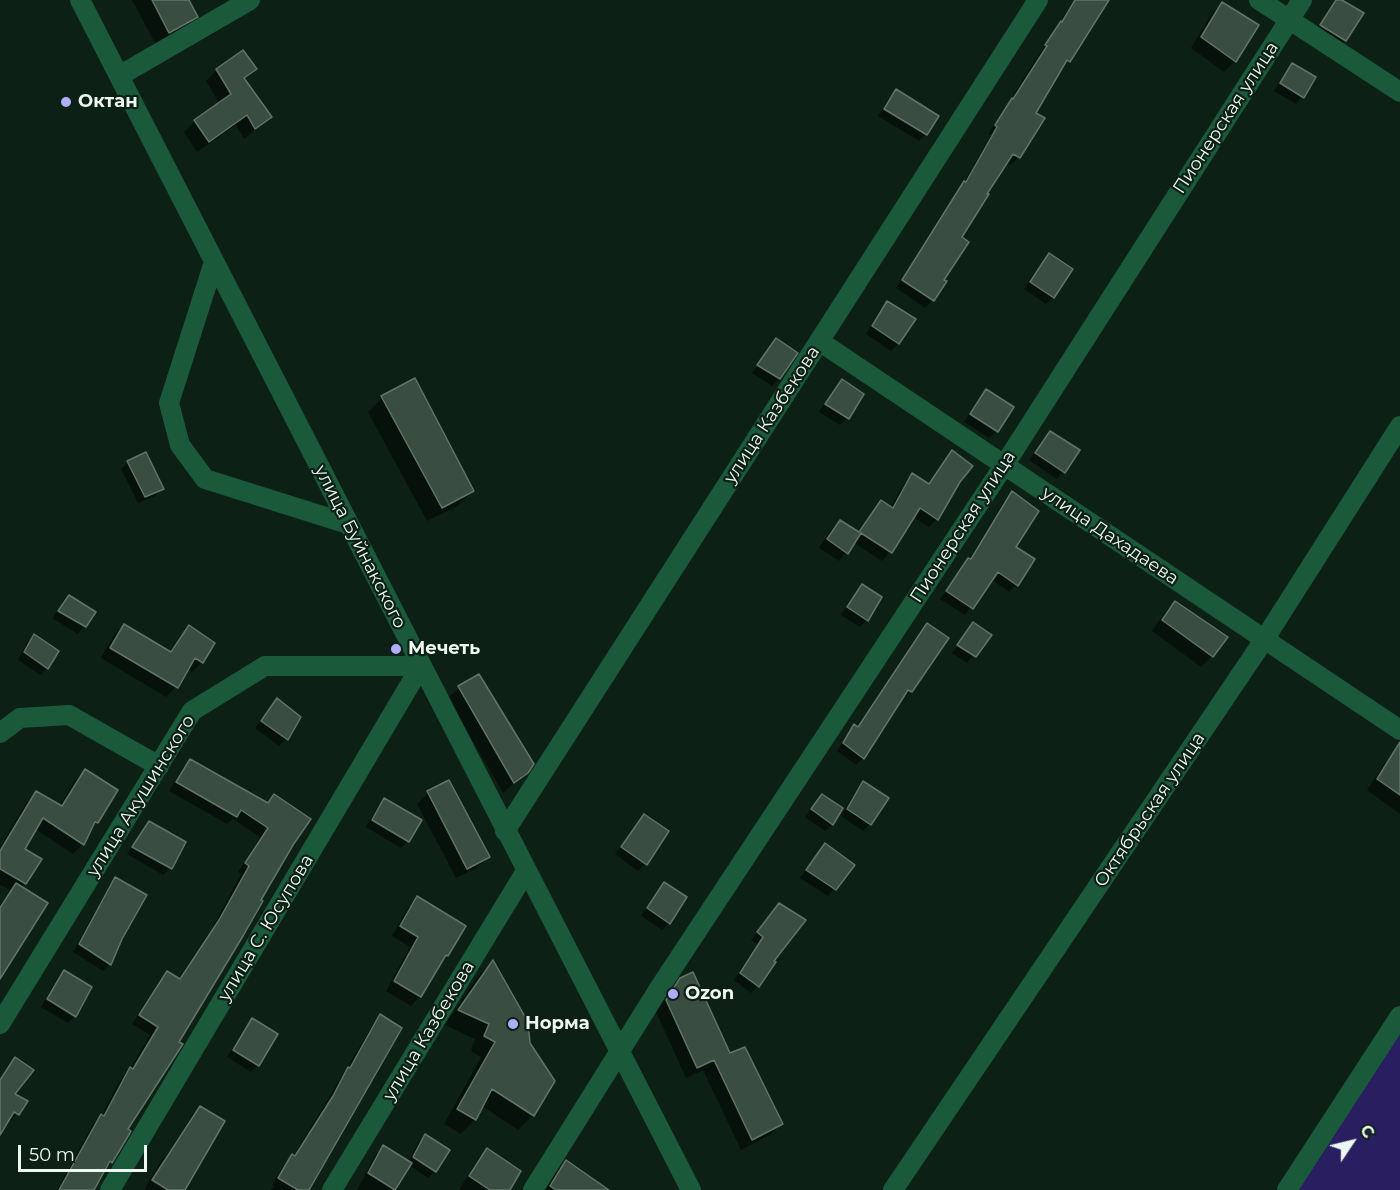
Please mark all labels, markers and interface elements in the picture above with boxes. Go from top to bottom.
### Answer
street label: Пионерская улица [1169,38,1283,198]
place label: Октан [78,91,138,113]
marker: Октан [59,95,73,109]
street label: улица Казбекова [720,342,824,488]
street label: Пионерская улица [906,447,1020,607]
street label: улица Буйнакского [309,462,411,632]
street label: улица Дахадаева [1038,482,1182,590]
place label: Мечеть [408,638,480,660]
marker: Мечеть [389,642,403,656]
street label: улица Акушинского [82,711,200,881]
street label: Октябрьская улица [1090,729,1210,891]
street label: улица С. Юсупова [214,851,318,1005]
street label: улица Казбекова [379,957,479,1105]
place label: Ozon [685,983,734,1005]
marker: Ozon [666,987,680,1001]
place label: Норма [525,1013,590,1035]
marker: Норма [506,1017,520,1031]
north arrow [1322,1112,1382,1172]
text: С [1356,1121,1378,1142]
scale bar [21,1133,150,1171]
text: 50 m [29,1144,75,1166]

